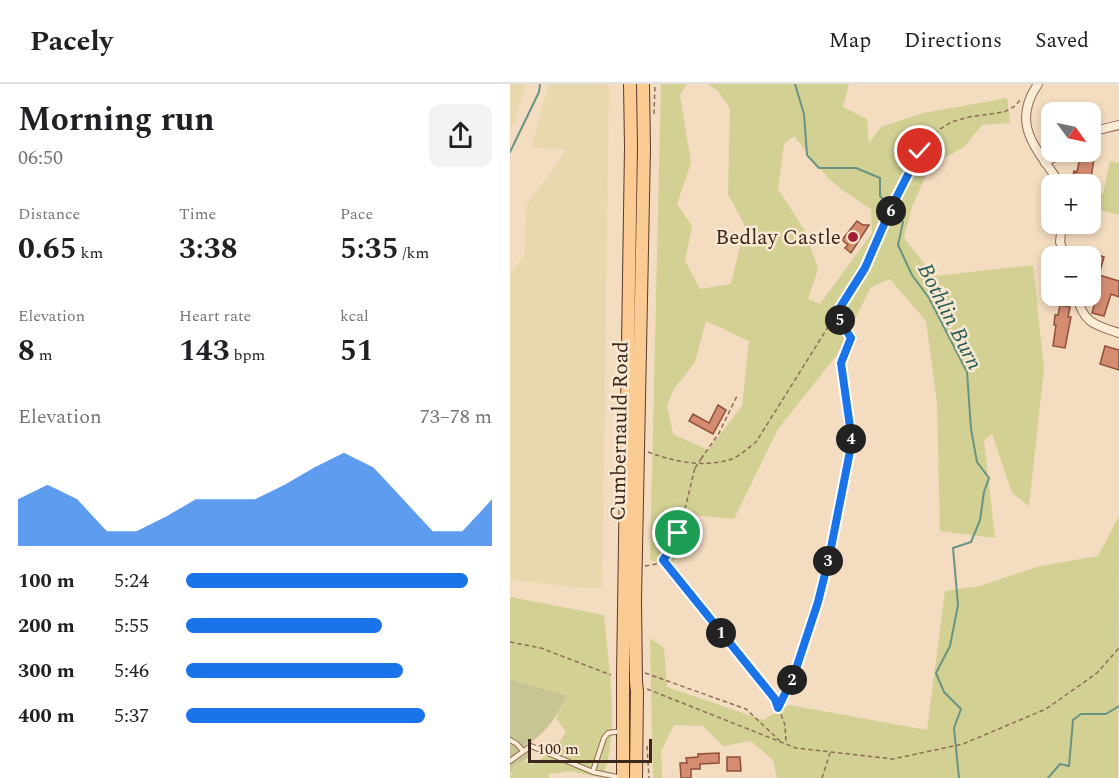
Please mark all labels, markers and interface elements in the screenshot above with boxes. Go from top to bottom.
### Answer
text: Pacely [30,20,113,63]
text: Map [829,25,871,57]
text: Directions [904,25,1002,57]
text: Saved [1035,25,1089,57]
text: Morning run [18,95,215,145]
north arrow [1041,102,1101,162]
map controls [1041,102,1101,306]
button: share [429,104,492,167]
pin [894,125,945,176]
icon: check [903,134,936,167]
text: 06:50 [18,143,63,173]
button: + [1041,174,1101,234]
pin: 6 [876,196,906,226]
text: 6 [887,199,895,223]
text: Distance [18,202,80,226]
text: Time [179,202,216,226]
text: Pace [340,202,373,226]
place label: Bedlay Castle [715,222,841,254]
text: 0.65 [18,226,77,272]
text: 3:38 [179,226,238,272]
text: 5:35 [340,226,399,272]
marker: Bedlay Castle [846,230,860,244]
text: km [77,241,103,265]
text: /km [399,241,429,265]
button: − [1041,246,1101,306]
water label: Bothlin Burn [909,257,991,376]
text: Elevation [18,304,85,328]
text: Heart rate [179,304,251,328]
text: kcal [340,304,369,328]
pin: 5 [825,305,855,335]
text: 5 [836,308,844,332]
text: 8 [18,328,35,374]
text: 143 [179,328,230,374]
text: 51 [340,328,374,374]
street label: Cumbernauld Road [602,341,638,521]
text: m [35,343,53,367]
text: bpm [230,343,265,367]
text: Elevation [18,402,102,432]
text: 73–78 m [420,402,492,432]
pin: 4 [836,424,866,454]
text: 4 [847,427,855,451]
pin [652,507,703,558]
icon: arrive [661,516,694,549]
pin: 3 [813,546,843,576]
text: 3 [824,549,832,573]
text: 100 m [18,566,75,596]
text: 5:24 [114,566,149,596]
text: 200 m [18,611,75,641]
text: 5:55 [114,611,149,641]
pin: 1 [706,618,736,648]
text: 1 [717,621,725,645]
text: 300 m [18,656,75,686]
text: 5:46 [114,656,149,686]
pin: 2 [777,665,807,695]
text: 2 [788,668,796,692]
text: 400 m [18,701,75,731]
text: 5:37 [114,701,149,731]
scale bar [528,736,652,764]
text: 100 m [537,737,579,761]

